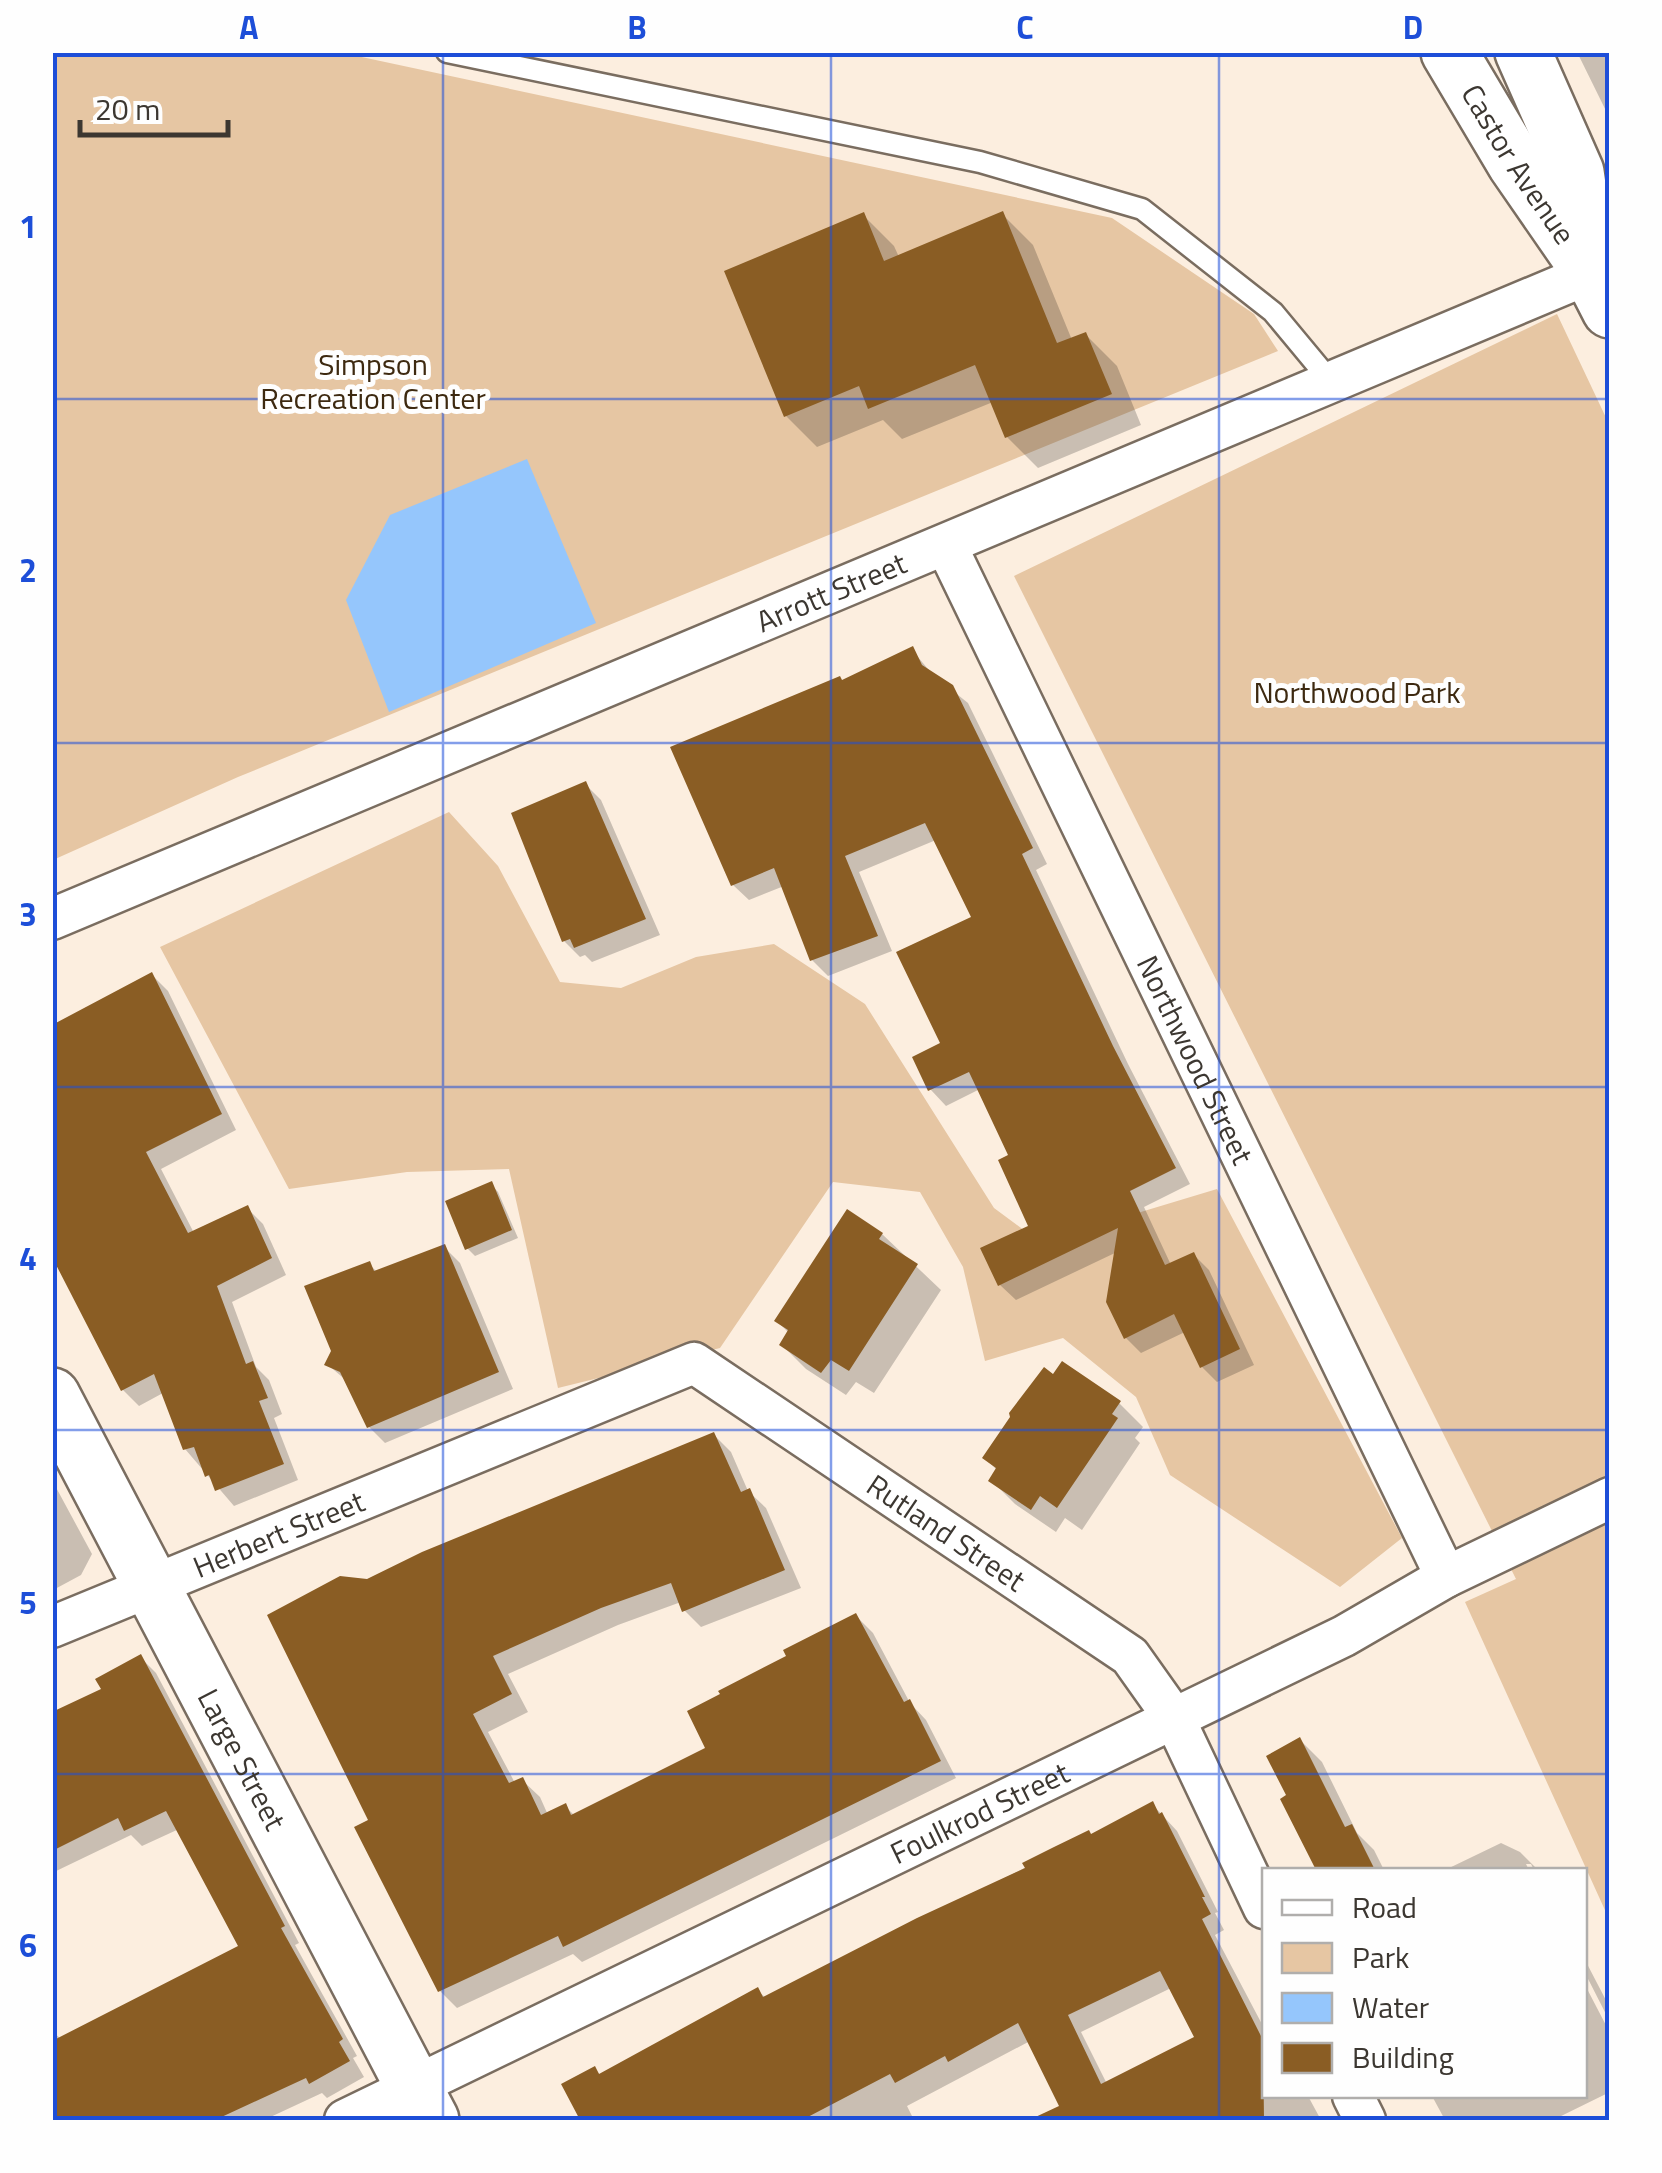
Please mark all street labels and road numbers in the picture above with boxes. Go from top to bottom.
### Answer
street label: Castor Avenue [1450,75,1587,254]
street label: Arrott Street [749,540,914,644]
street label: Northwood Street [1125,948,1266,1172]
street label: Rutland Street [857,1462,1035,1603]
street label: Herbert Street [186,1478,372,1590]
street label: Large Street [186,1680,298,1839]
street label: Foulkrod Street [882,1749,1077,1876]

